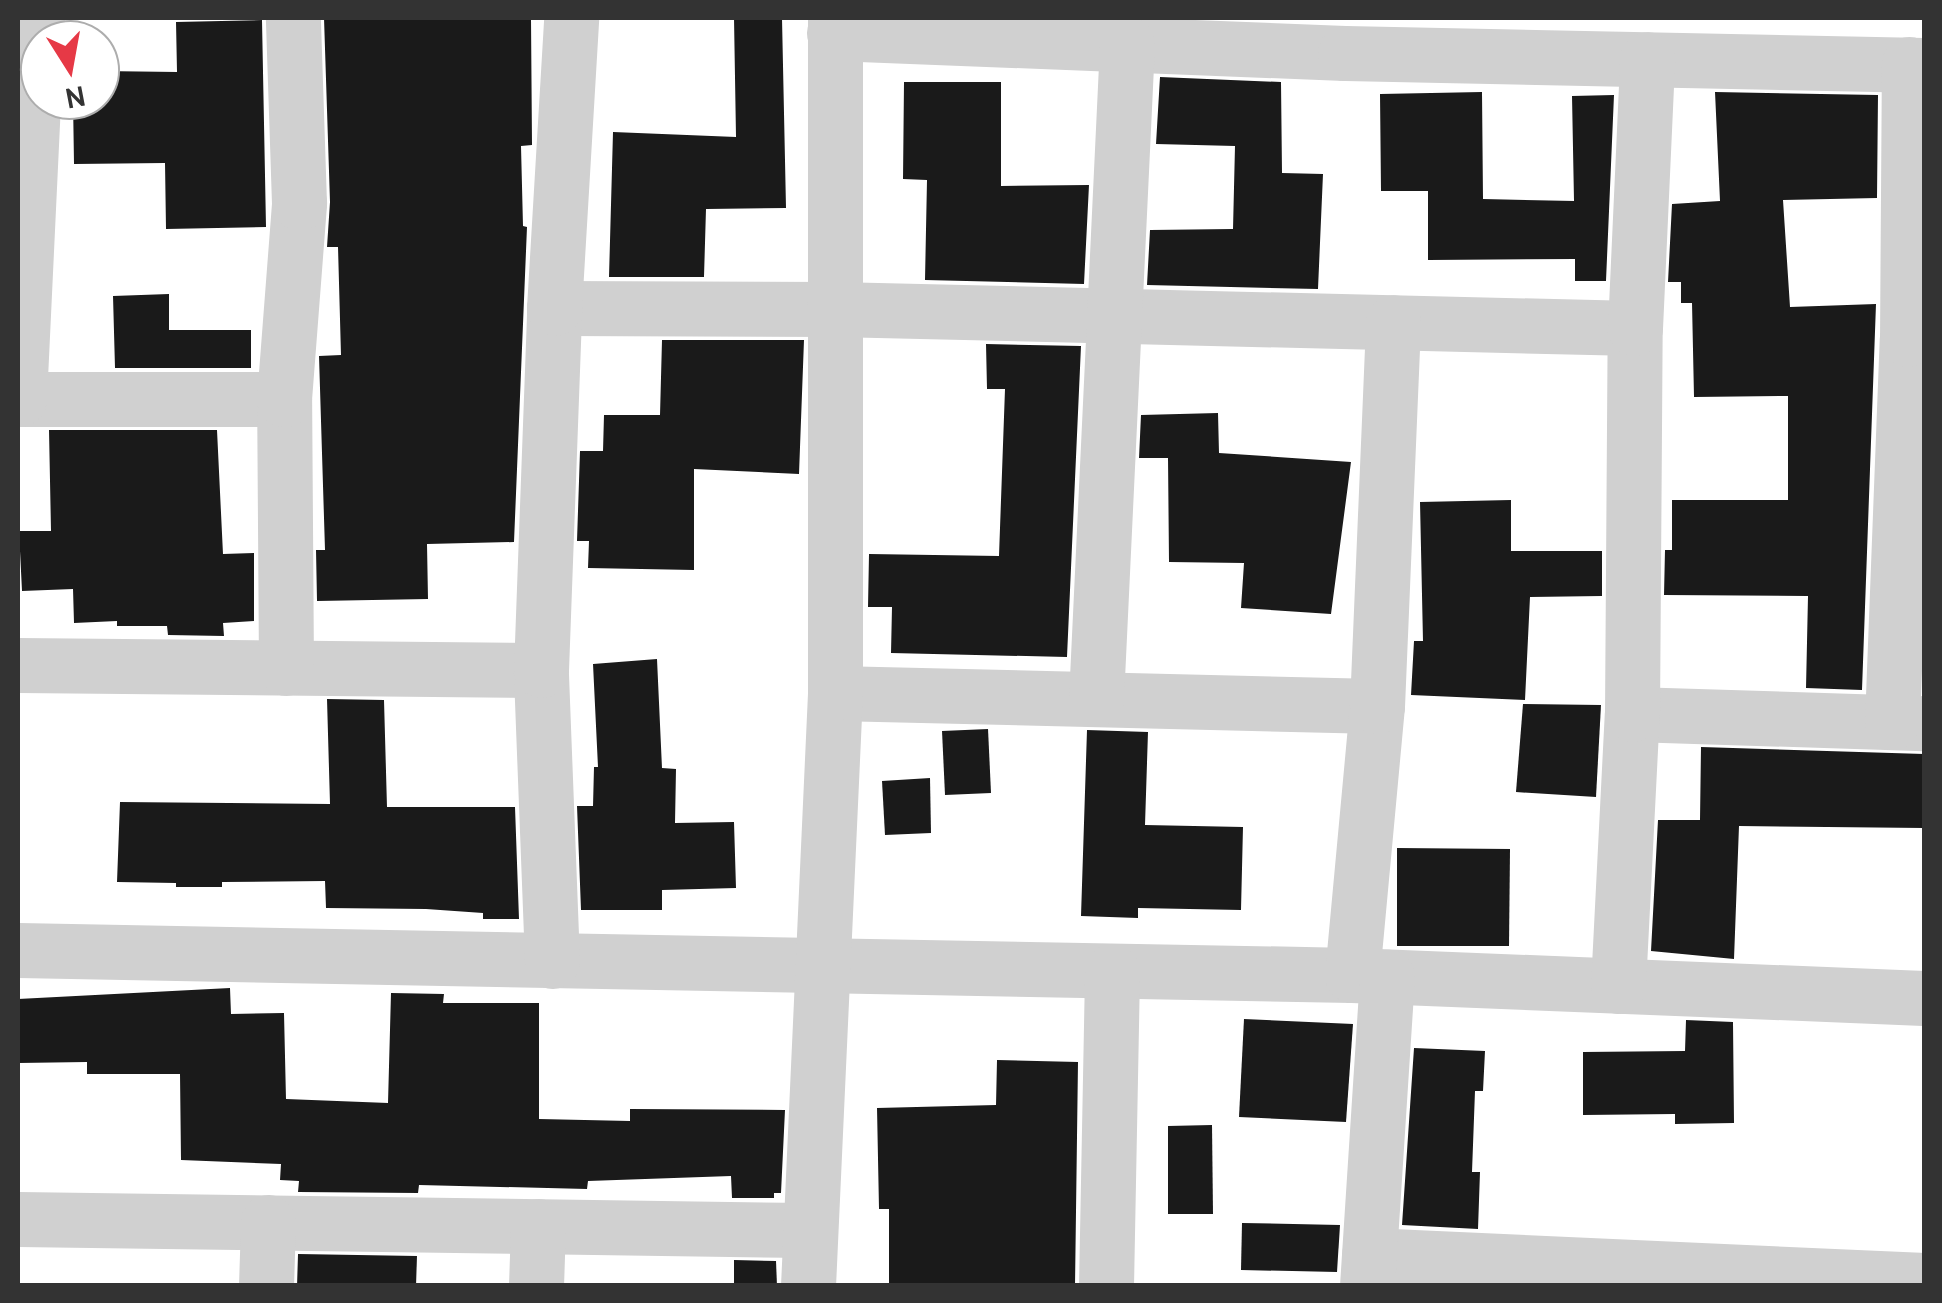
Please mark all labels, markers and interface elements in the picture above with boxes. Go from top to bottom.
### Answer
north arrow [20,20,120,120]
text: N [62,79,88,116]

